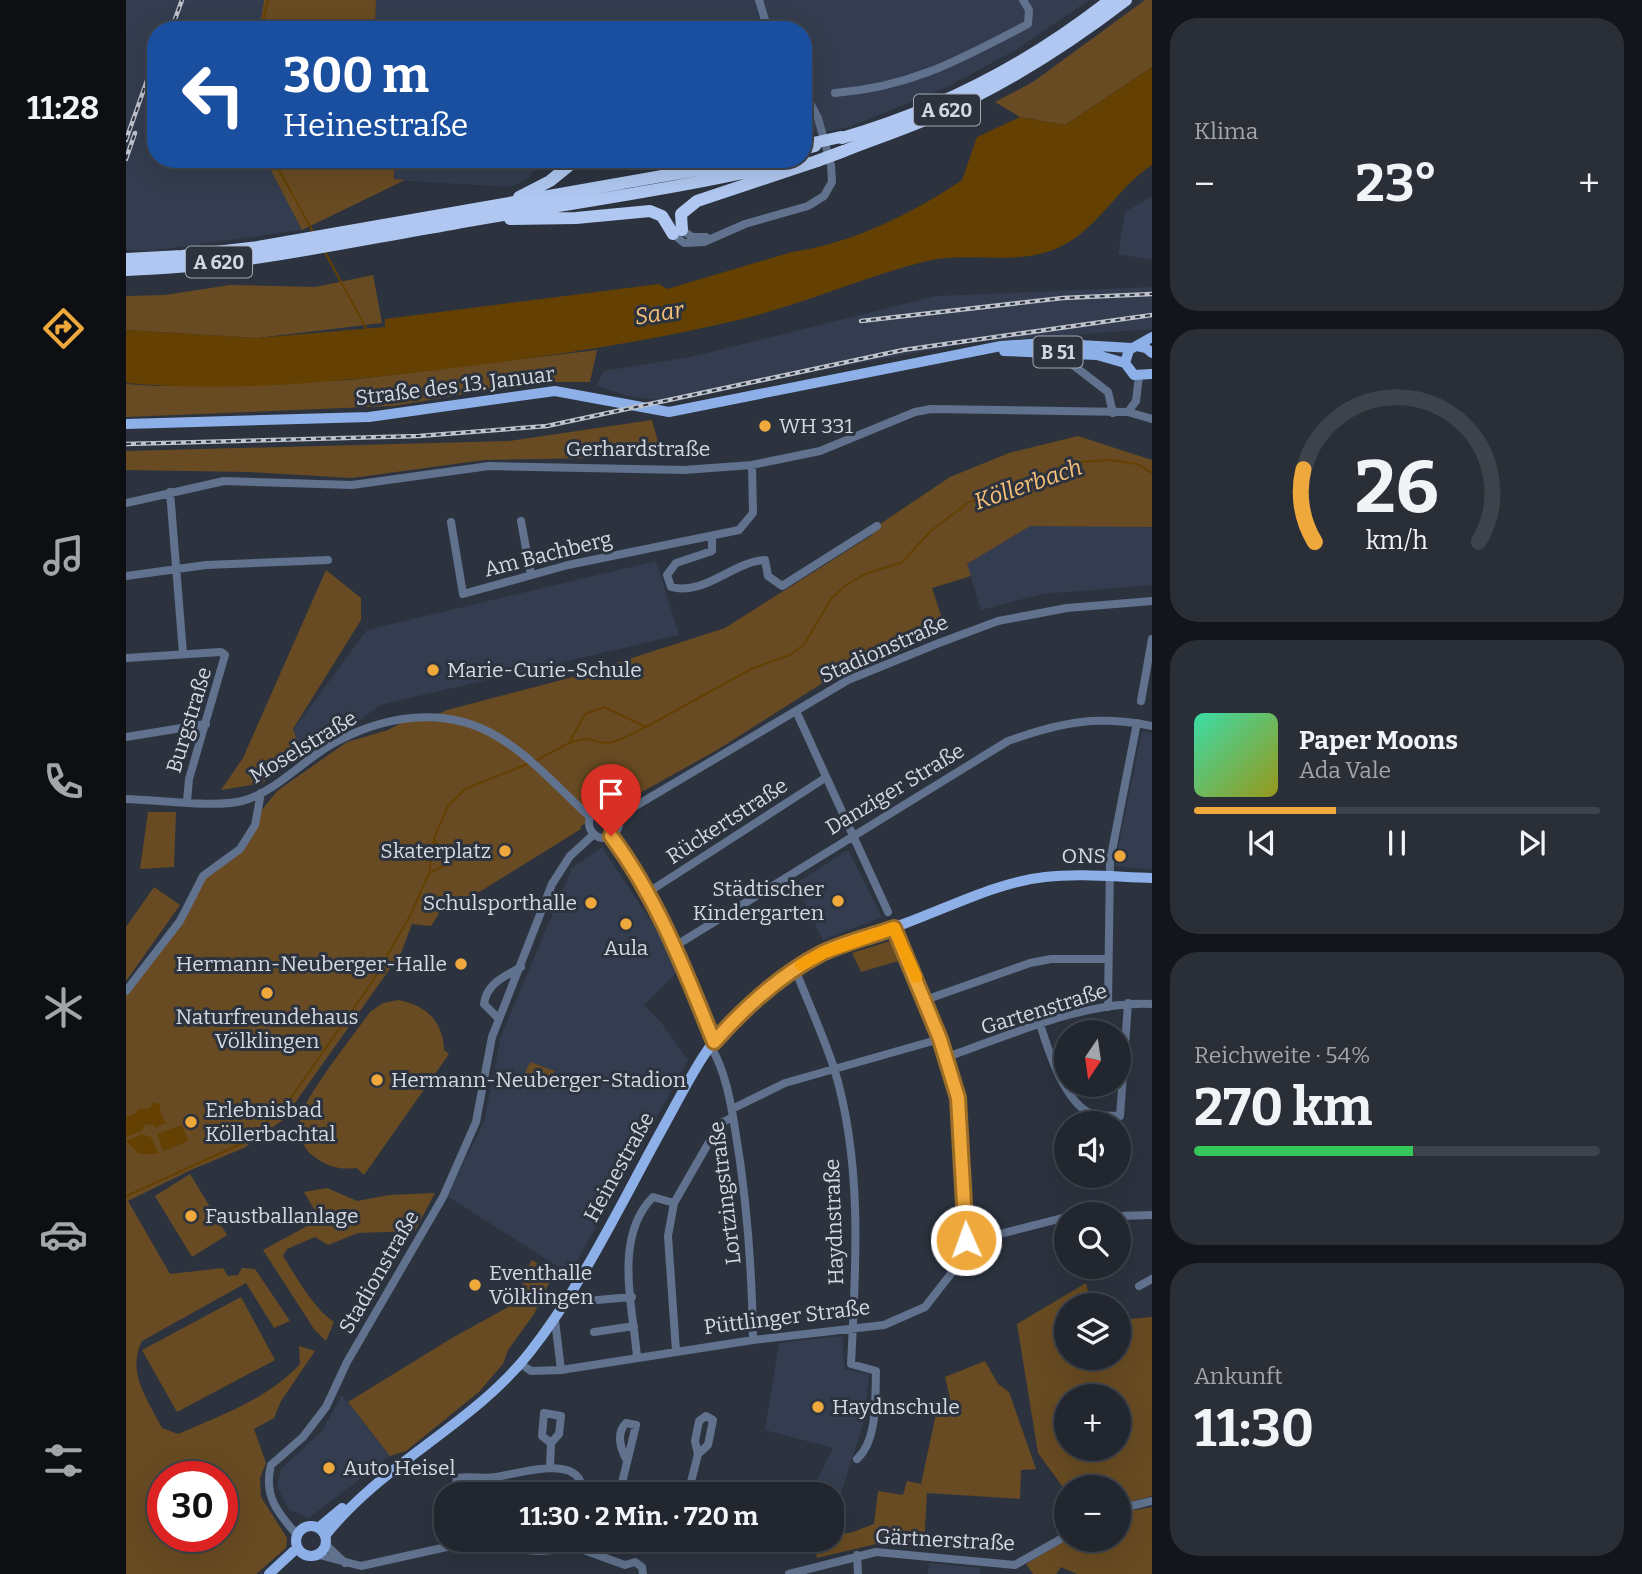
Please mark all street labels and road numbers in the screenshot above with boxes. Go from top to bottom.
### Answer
road number: A 620 [914,94,980,125]
road number: A 620 [186,246,252,278]
road number: B 51 [1034,336,1082,368]
street label: Straße des 13. Januar [354,361,556,411]
street label: Gerhardstraße [566,436,710,462]
street label: Am Bachberg [481,525,615,582]
street label: Stadionstraße [816,609,952,689]
street label: Burgstraße [161,664,217,776]
street label: Moselstraße [245,705,361,789]
street label: Danziger Straße [821,737,969,841]
street label: Rückertstraße [662,772,792,870]
street label: Gartenstraße [978,977,1110,1041]
street label: Heinestraße [578,1108,660,1226]
street label: Lortzingstraße [703,1120,747,1266]
street label: Haydnstraße [819,1158,849,1286]
street label: Stadionstraße [333,1206,425,1338]
street label: Püttlinger Straße [702,1294,872,1340]
street label: Gärtnerstraße [874,1523,1016,1557]

